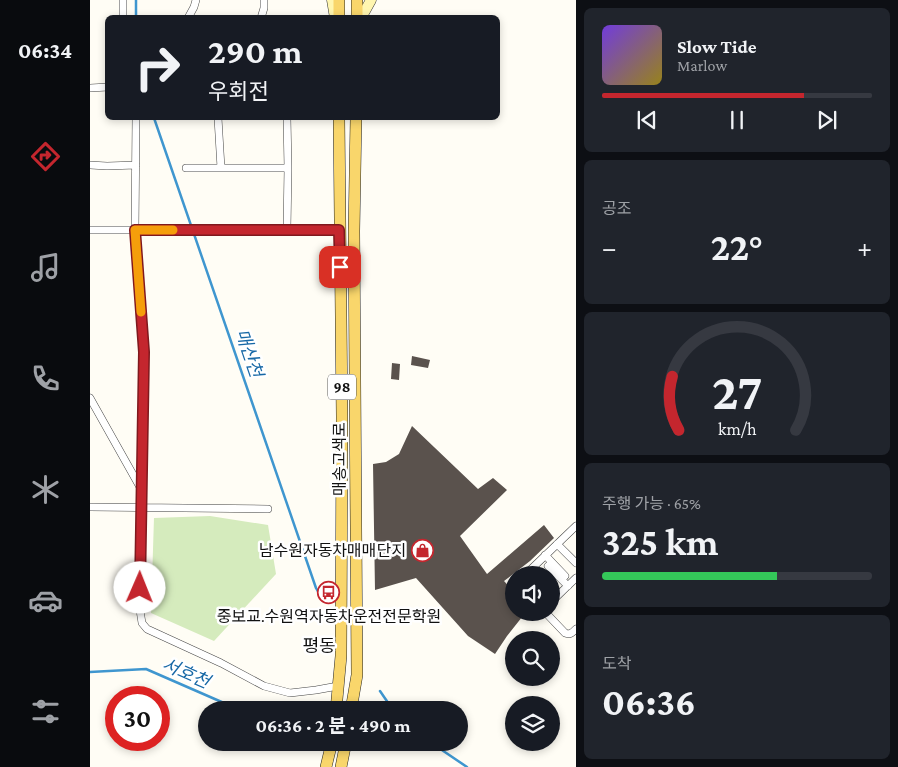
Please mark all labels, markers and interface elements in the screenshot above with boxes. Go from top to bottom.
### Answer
text: 290 m [208,32,302,71]
icon: right [125,35,190,100]
text: Slow Tide [677,36,757,57]
text: 06:34 [18,38,72,63]
text: Marlow [677,57,727,74]
text: 우회전 [208,79,269,104]
icon: previous [633,106,661,134]
icon: pause [723,106,751,134]
icon: next [813,106,841,134]
icon: directions [28,139,63,174]
text: 공조 [602,200,631,217]
text: 22° [711,226,763,268]
text: − [602,232,617,263]
text: + [857,232,872,263]
pin [319,246,361,288]
icon: music [28,250,63,285]
icon: arrive [326,253,354,281]
water label: 매산천 [231,326,267,382]
icon: phone [28,361,63,396]
text: 27 [712,362,762,420]
road number: 98 [328,374,356,400]
text: km/h [718,419,757,439]
street label: 매송고색로 [331,422,348,496]
icon: climate [28,472,63,507]
text: 주행 가능 · 65% [602,495,701,512]
text: 325 km [602,521,718,563]
shop icon: 남수원자동차매매단지 [410,538,434,562]
place label: 남수원자동차매매단지 [259,542,406,559]
position arrow [113,561,165,613]
map controls [505,566,560,751]
button: sound [505,566,560,621]
bus stop icon: 중보교.수원역자동차운전전문학원 [317,580,341,604]
icon: car [28,583,63,618]
place label: 중보교.수원역자동차운전전문학원 [217,608,441,625]
button: search [505,631,560,686]
district label: 평동 [302,636,336,656]
water label: 서호천 [159,654,215,693]
text: 도착 [602,655,631,672]
text: 06:36 [602,681,696,723]
speed limit sign: 30 [105,686,170,751]
icon: filters [28,694,63,729]
button: layers [505,696,560,751]
text: 06:36 · 2 분 · 490 m [255,715,411,736]

